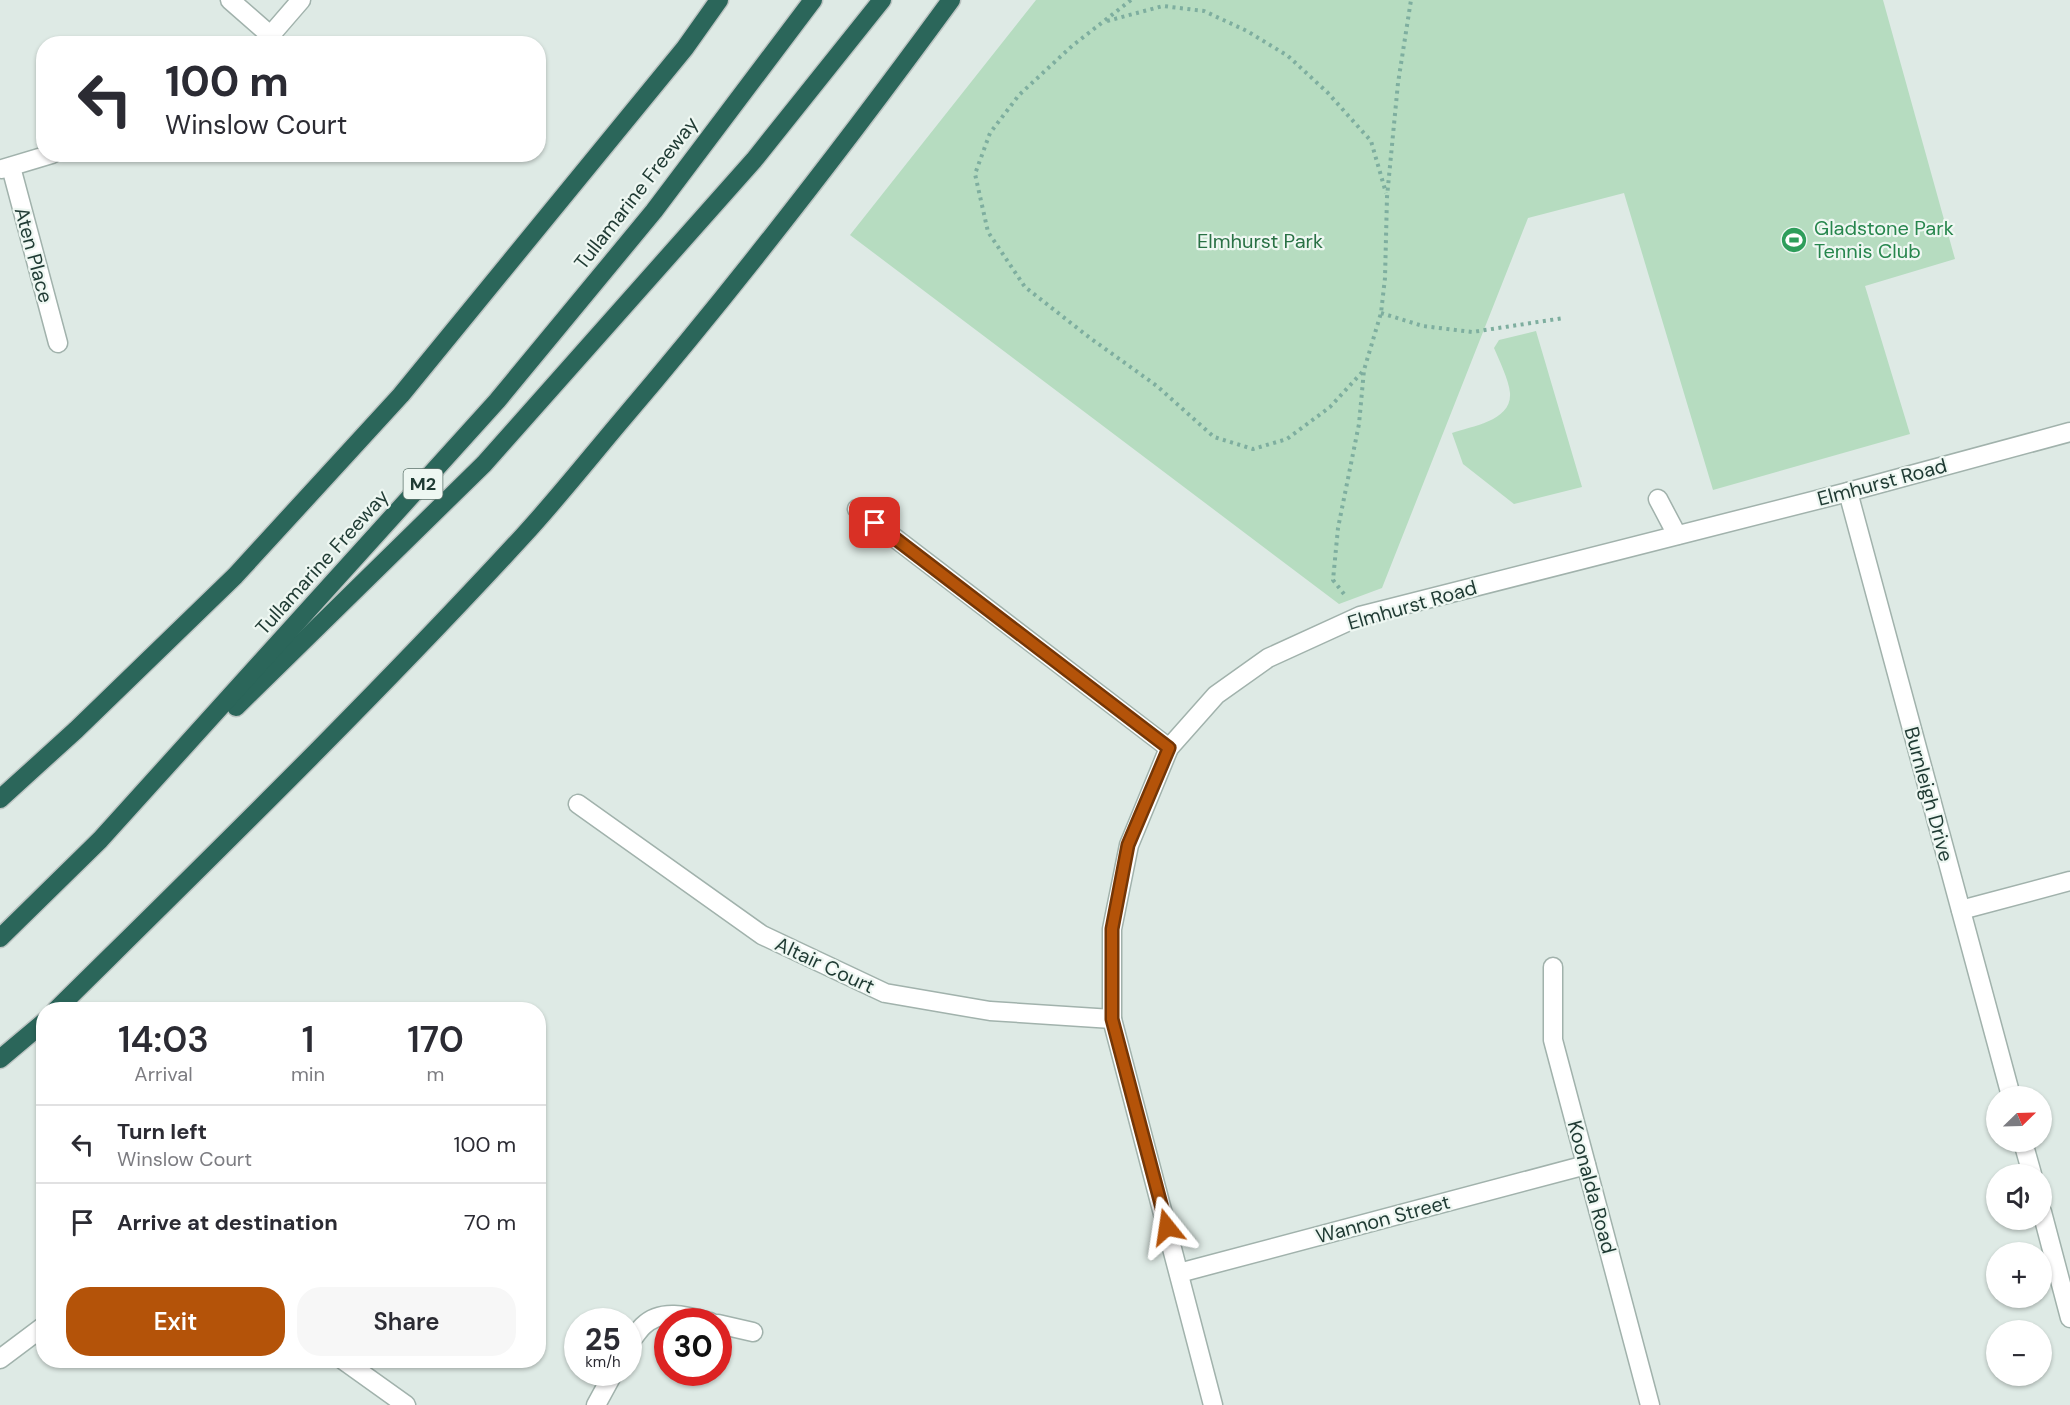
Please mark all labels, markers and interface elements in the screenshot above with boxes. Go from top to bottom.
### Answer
text: 100 m [165,54,289,109]
icon: left [66,60,144,138]
text: Winslow Court [165,107,347,142]
street label: Tullamarine Freeway [568,111,704,275]
street label: Aten Place [9,204,59,306]
place label: Gladstone Park Tennis Club [1814,215,1954,264]
sports icon: Gladstone Park Tennis Club [1779,225,1809,255]
park label: Elmhurst Park [1197,228,1323,254]
street label: Elmhurst Road [1814,452,1950,512]
road number: M2 [404,469,442,499]
street label: Tullamarine Freeway [250,484,394,640]
pin [849,497,900,548]
icon: arrive [858,506,891,539]
street label: Elmhurst Road [1344,574,1480,636]
street label: Burnleigh Drive [1899,724,1959,864]
street label: Altair Court [771,931,879,999]
text: 14:03 [118,1016,209,1063]
text: 1 [302,1016,314,1063]
text: 170 [407,1016,464,1063]
text: Arrival [134,1061,193,1087]
text: min [291,1061,325,1087]
text: m [427,1061,444,1087]
north arrow [1986,1086,2052,1152]
map controls [1986,1086,2052,1386]
text: Turn left [117,1117,207,1146]
street label: Koonalda Road [1562,1118,1622,1256]
icon: left [66,1128,99,1161]
text: 100 m [454,1130,516,1159]
text: Winslow Court [117,1146,252,1172]
button: sound [1986,1164,2052,1230]
street label: Wannon Street [1313,1189,1453,1249]
position arrow [1135,1195,1199,1259]
icon: arrive [66,1206,99,1239]
text: Arrive at destination [117,1208,338,1237]
text: 70 m [464,1208,516,1237]
button: + [1986,1242,2052,1308]
button: Exit [66,1287,285,1356]
button: Share [297,1287,516,1356]
speed limit sign: 30 [654,1308,732,1386]
text: 25 [585,1320,621,1359]
button: − [1986,1320,2052,1386]
text: km/h [585,1352,621,1372]

